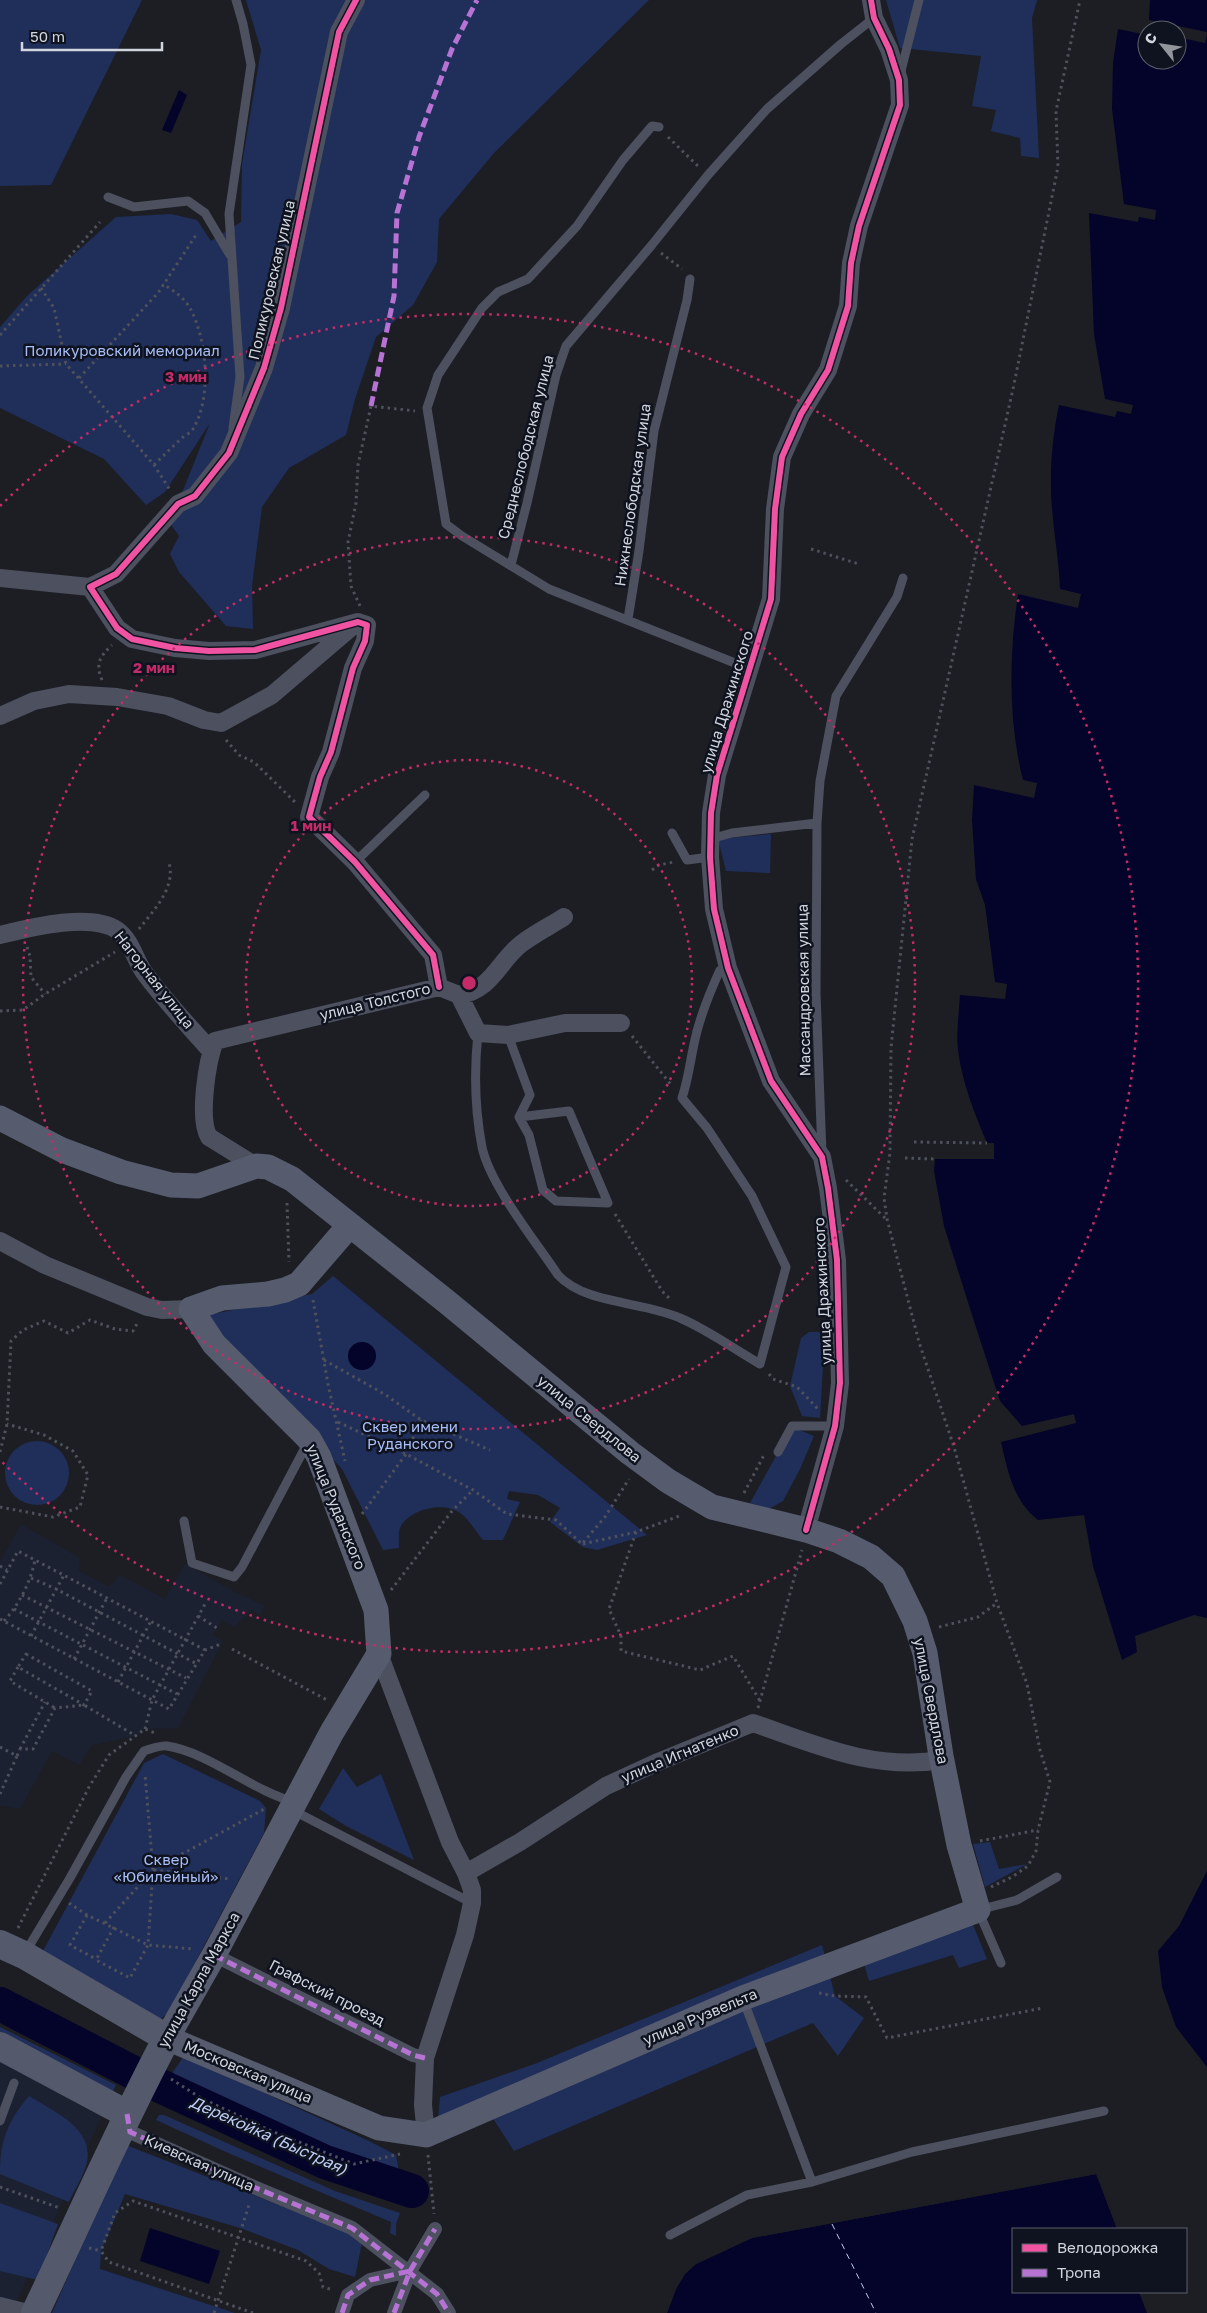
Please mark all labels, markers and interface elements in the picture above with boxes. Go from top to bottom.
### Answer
scale bar [22,20,162,52]
north arrow [1137,20,1187,70]
text: 50 m [30,27,65,45]
text: С [1140,30,1160,47]
street label: Поликуровская улица [244,198,298,361]
park label: Поликуровский мемориал [24,341,220,359]
street label: Среднеслободская улица [493,353,557,541]
text: 3 мин [165,367,207,385]
street label: Нижнеслободская улица [610,402,654,588]
street label: улица Дражинского [696,628,756,775]
text: 2 мин [133,658,175,676]
text: 1 мин [291,816,331,834]
street label: Массандровская улица [792,904,814,1076]
street label: Нагорная улица [111,927,198,1032]
centre of rings [460,974,478,992]
street label: улица Толстого [318,979,432,1023]
street label: улица Дражинского [809,1217,835,1365]
street label: улица Свердлова [534,1371,645,1466]
park label: Сквер имени Руданского [362,1417,458,1452]
street label: улица Руданского [304,1441,370,1572]
street label: улица Свердлова [911,1636,953,1765]
street label: улица Игнатенко [618,1720,741,1786]
park label: Сквер «Юбилейный» [114,1850,218,1885]
street label: улица Карла Маркса [153,1909,243,2050]
street label: Графский проезд [267,1955,388,2029]
street label: улица Рузвельта [640,1984,759,2048]
street label: Московская улица [182,2036,315,2106]
water label: Дерекойка (Быстрая) [187,2091,351,2179]
street label: Киевская улица [142,2130,257,2194]
legend [1012,2228,1187,2293]
text: Велодорожка [1057,2238,1158,2256]
text: Тропа [1057,2263,1101,2281]

